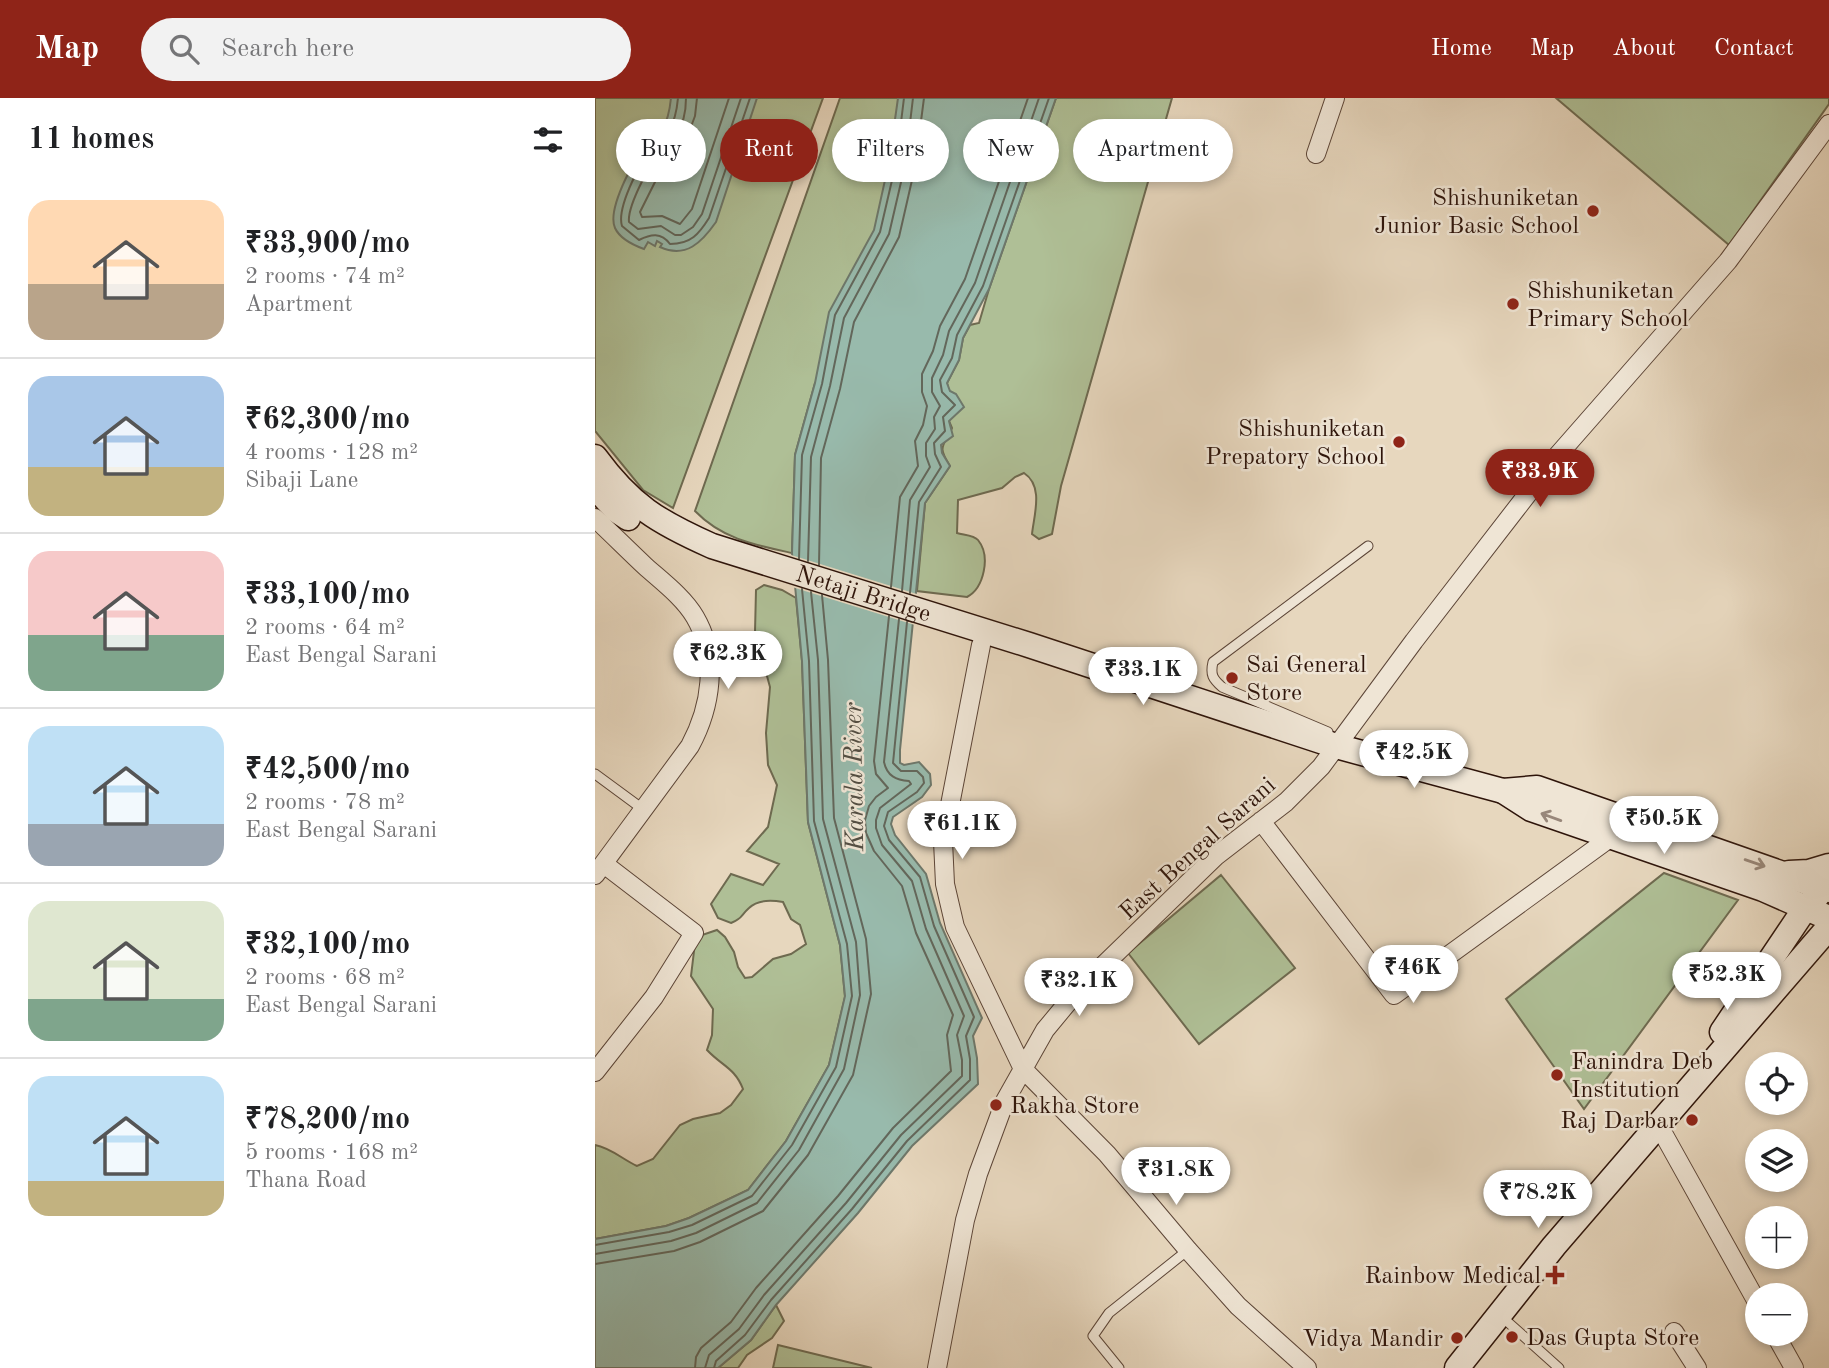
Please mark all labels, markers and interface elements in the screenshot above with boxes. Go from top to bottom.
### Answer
search box [141,18,631,81]
icon: search [165,30,203,68]
text: Map [35,33,99,66]
text: Search here [221,36,354,62]
text: Home [1431,37,1492,61]
text: Map [1530,37,1574,61]
text: About [1612,37,1676,61]
text: Contact [1714,37,1794,61]
chip: Buy [616,119,706,182]
chip: Rent [720,119,818,182]
chip: Filters [832,119,949,182]
chip: New [963,119,1059,182]
chip: Apartment [1073,119,1233,182]
icon: filters [529,121,567,159]
text: 11 homes [28,125,154,155]
place label: Shishuniketan Junior Basic School [1374,187,1579,239]
marker: Shishuniketan Junior Basic School [1585,203,1601,219]
icon: home [84,228,168,312]
text: ₹33,900/mo [245,229,410,259]
text: 2 rooms · 74 m² [245,265,405,288]
place label: Shishuniketan Primary School [1527,280,1689,332]
text: Apartment [245,293,353,316]
marker: Shishuniketan Primary School [1505,296,1521,312]
icon: home [84,404,168,488]
text: ₹62,300/mo [245,405,410,435]
place label: Shishuniketan Prepatory School [1205,418,1385,470]
marker: Shishuniketan Prepatory School [1391,434,1407,450]
text: 4 rooms · 128 m² [245,441,418,464]
pin: ₹33.9K [1483,450,1597,509]
text: ₹33.9K [1501,460,1579,483]
text: Sibaji Lane [245,469,358,492]
street label: Netaji Bridge [792,563,933,628]
icon: home [84,579,168,663]
text: ₹33,100/mo [245,580,410,610]
text: 2 rooms · 64 m² [245,616,405,639]
pin: ₹62.3K [671,632,785,691]
text: ₹62.3K [689,642,767,665]
text: East Bengal Sarani [245,644,437,667]
pin: ₹33.1K [1086,648,1200,707]
place label: Sai General Store [1246,654,1366,706]
text: ₹33.1K [1104,658,1182,681]
marker: Sai General Store [1224,670,1240,686]
water label: Karala River [841,701,869,853]
pin: ₹42.5K [1357,730,1471,790]
text: ₹42.5K [1375,741,1453,764]
icon: home [84,754,168,838]
text: ₹42,500/mo [245,755,410,785]
street label: East Bengal Sarani [1116,774,1281,925]
text: 2 rooms · 78 m² [245,791,405,814]
pin: ₹50.5K [1607,796,1721,856]
pin: ₹61.1K [905,802,1019,861]
text: ₹50.5K [1625,807,1703,830]
one-way arrow [1540,809,1562,822]
text: ₹61.1K [923,812,1001,835]
text: East Bengal Sarani [245,819,437,842]
one-way arrow [1744,858,1766,870]
icon: home [84,929,168,1013]
text: ₹32,100/mo [245,930,410,960]
pin: ₹46K [1372,946,1454,1005]
pin: ₹52.3K [1670,953,1784,1012]
text: ₹46K [1384,956,1442,979]
pin: ₹32.1K [1022,958,1136,1018]
text: ₹52.3K [1688,963,1766,986]
text: 2 rooms · 68 m² [245,966,405,989]
text: ₹32.1K [1040,969,1118,992]
text: East Bengal Sarani [245,994,437,1017]
place label: Fanindra Deb Institution [1571,1051,1713,1103]
map controls [1745,1052,1808,1346]
button: locate [1745,1052,1808,1115]
marker: Fanindra Deb Institution [1549,1067,1565,1083]
place label: Rakha Store [1010,1095,1139,1119]
marker: Rakha Store [988,1097,1004,1113]
icon: home [84,1104,168,1188]
text: ₹78,200/mo [245,1105,410,1135]
place label: Raj Darbar [1560,1110,1678,1134]
marker: Raj Darbar [1684,1112,1700,1128]
button: layers [1745,1129,1808,1192]
text: 5 rooms · 168 m² [245,1141,418,1164]
pin: ₹31.8K [1119,1148,1233,1207]
text: ₹31.8K [1137,1158,1215,1181]
text: Thana Road [245,1169,367,1192]
pin: ₹78.2K [1481,1170,1595,1230]
text: ₹78.2K [1499,1181,1577,1204]
button: + [1745,1206,1808,1269]
place label: Rainbow Medical [1364,1265,1541,1289]
marker: Rainbow Medical [1547,1267,1563,1283]
button: − [1745,1283,1808,1346]
place label: Das Gupta Store [1526,1327,1699,1351]
place label: Vidya Mandir [1302,1328,1443,1352]
marker: Das Gupta Store [1504,1329,1520,1345]
marker: Vidya Mandir [1449,1330,1465,1346]

